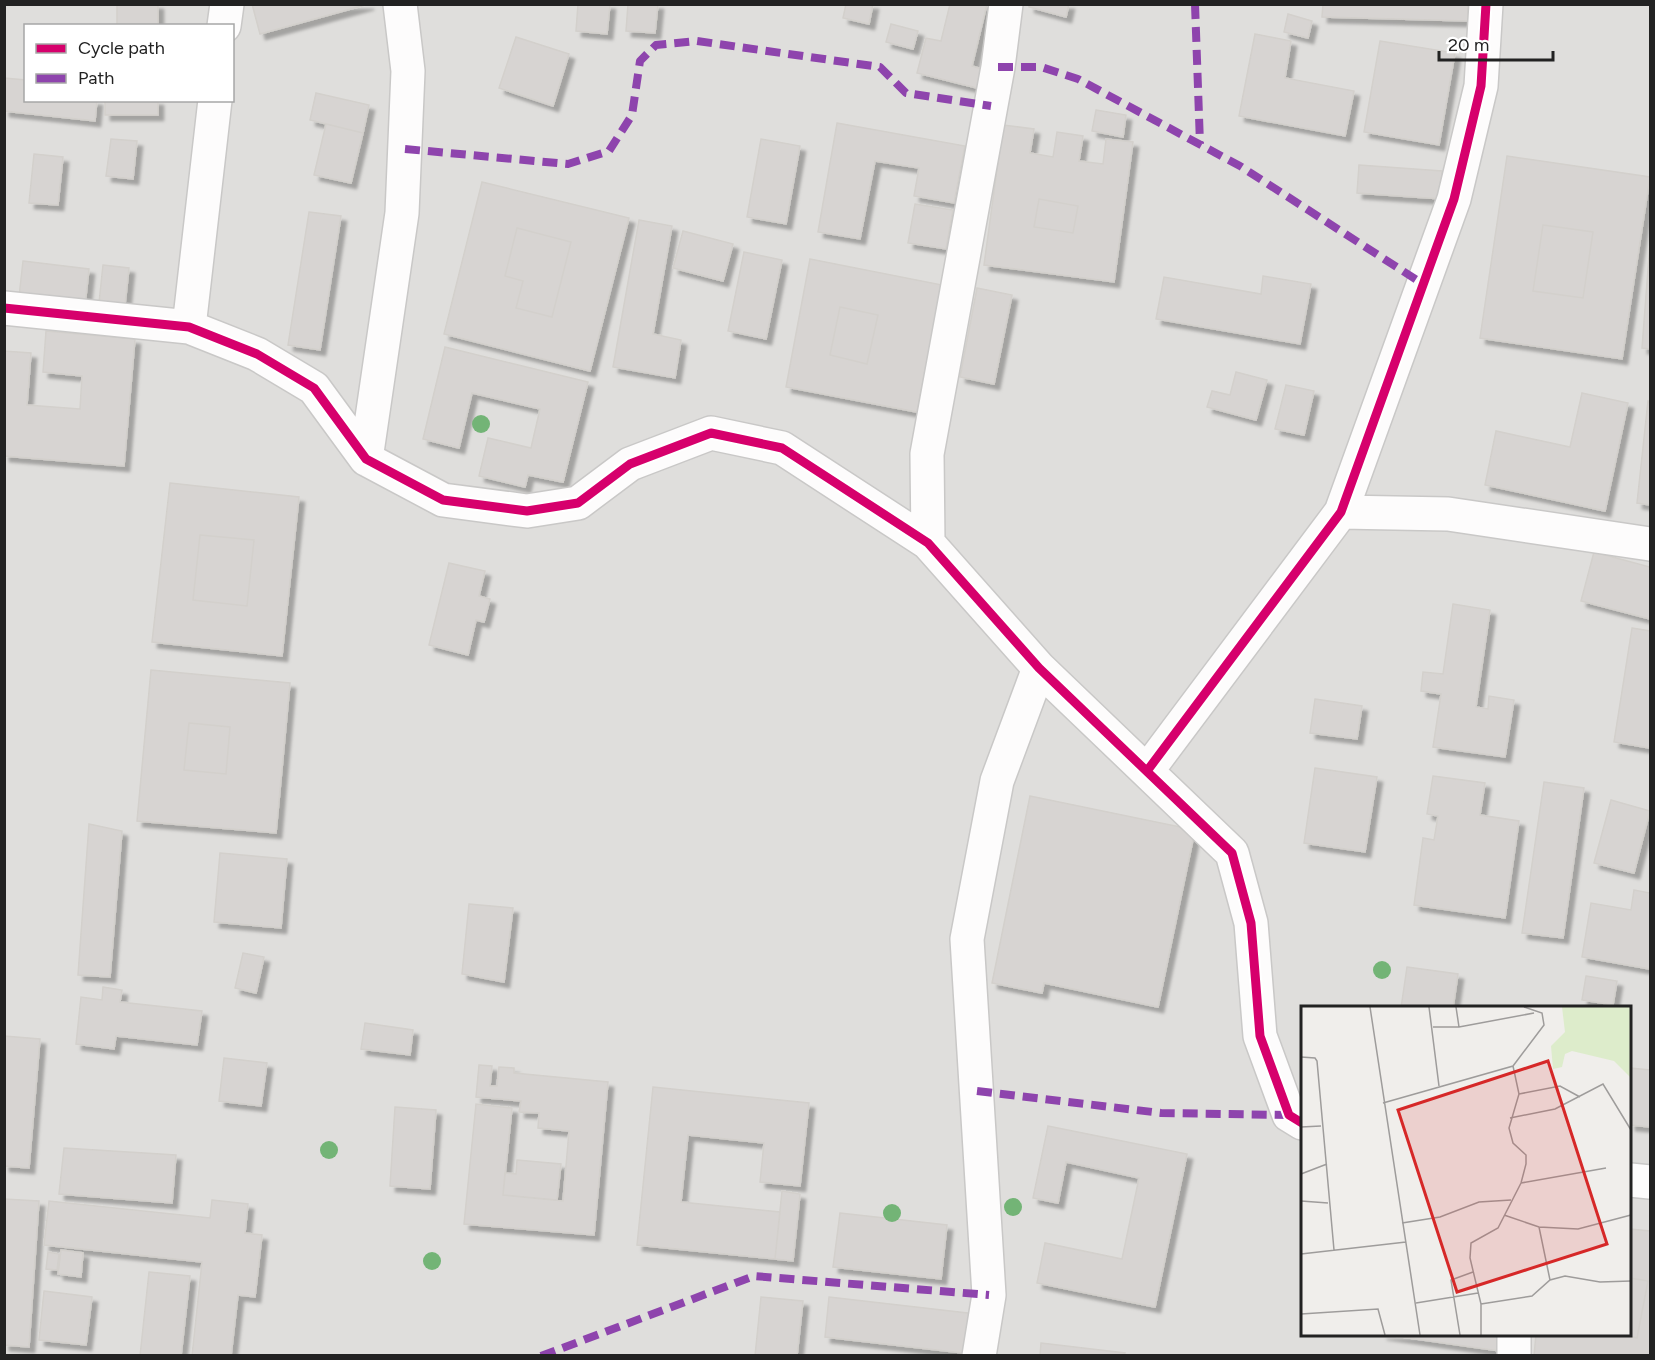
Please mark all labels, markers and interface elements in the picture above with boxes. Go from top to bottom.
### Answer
legend [24,24,234,102]
scale bar [1439,24,1553,62]
text: 20 m [1448,34,1489,56]
text: Cycle path [78,37,165,59]
text: Path [78,67,114,89]
inset map [1301,1006,1631,1336]

